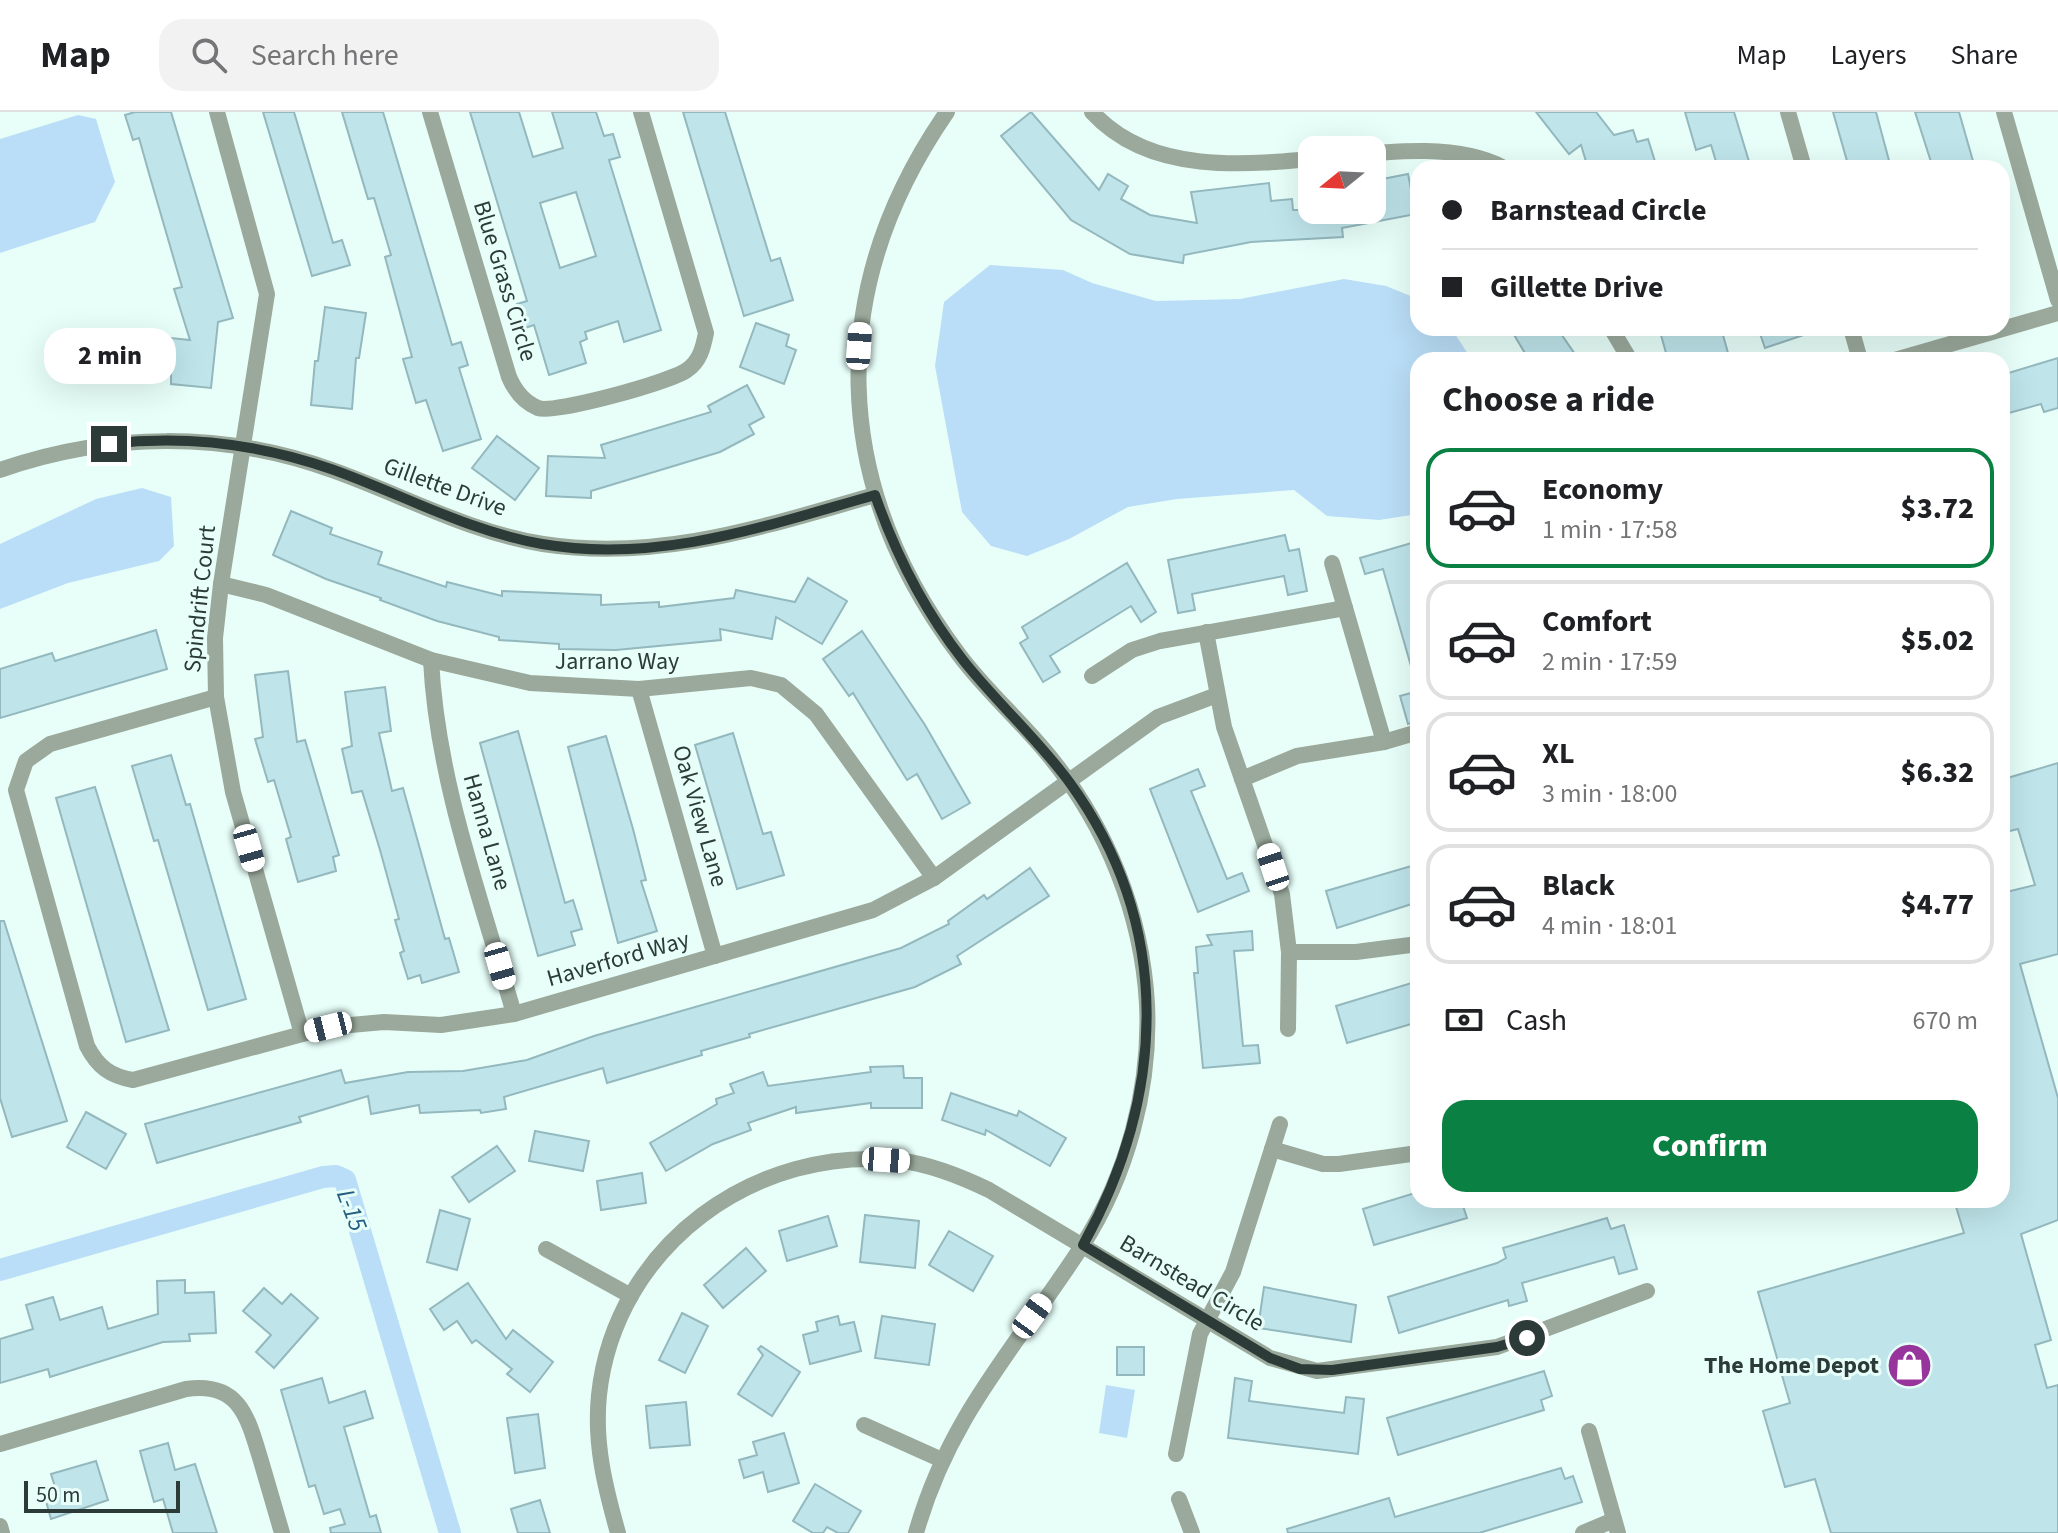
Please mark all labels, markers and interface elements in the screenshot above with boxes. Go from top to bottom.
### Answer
search box [159,19,719,91]
text: Map [40,28,111,82]
icon: search [187,33,231,77]
text: Search here [251,34,399,77]
text: Map [1736,35,1786,75]
text: Layers [1830,35,1906,75]
text: Share [1950,35,2018,75]
north arrow [1298,136,1386,224]
map controls [1298,136,1386,224]
text: Barnstead Circle [1490,189,1706,232]
street label: Blue Grass Circle [464,196,546,366]
text: Gillette Drive [1490,266,1663,309]
car [845,321,873,371]
callout: 2 min [43,328,175,384]
text: 2 min [78,337,142,374]
text: Choose a ride [1442,374,1655,425]
route end [91,426,127,462]
street label: Gillette Drive [379,449,511,525]
text: Economy [1542,468,1663,511]
icon: car [1446,472,1518,544]
text: $3.72 [1901,487,1974,530]
text: 1 min · 17:58 [1542,511,1677,548]
street label: Spindrift Court [175,524,225,674]
text: Comfort [1542,600,1652,643]
icon: car [1446,604,1518,676]
text: $5.02 [1901,619,1974,662]
text: 2 min · 17:59 [1542,643,1677,680]
street label: Jarrano Way [555,644,679,679]
text: XL [1542,732,1575,775]
icon: car [1446,736,1518,808]
street label: Oak View Lane [663,741,737,891]
text: $6.32 [1901,751,1974,794]
street label: Hanna Lane [454,770,520,894]
text: 3 min · 18:00 [1542,775,1677,812]
car [231,822,267,874]
car [1254,840,1292,894]
text: Black [1542,864,1615,907]
icon: car [1446,868,1518,940]
text: $4.77 [1901,883,1974,926]
text: 4 min · 18:01 [1542,907,1677,944]
street label: Haverford Way [543,922,693,996]
car [482,940,518,992]
icon: cash [1442,998,1486,1042]
text: Cash [1506,999,1567,1042]
text: 670 m [1912,1002,1978,1039]
car [302,1010,354,1044]
button: Confirm [1442,1100,1978,1192]
car [861,1146,911,1174]
water label: L-15 [327,1183,377,1237]
street label: Barnstead Circle [1113,1226,1271,1340]
car [1008,1290,1056,1342]
route start [1509,1320,1545,1356]
shop icon: The Home Depot [1886,1341,1934,1389]
place label: The Home Depot [1704,1348,1879,1383]
scale bar [24,1477,180,1513]
text: 50 m [36,1479,81,1511]

